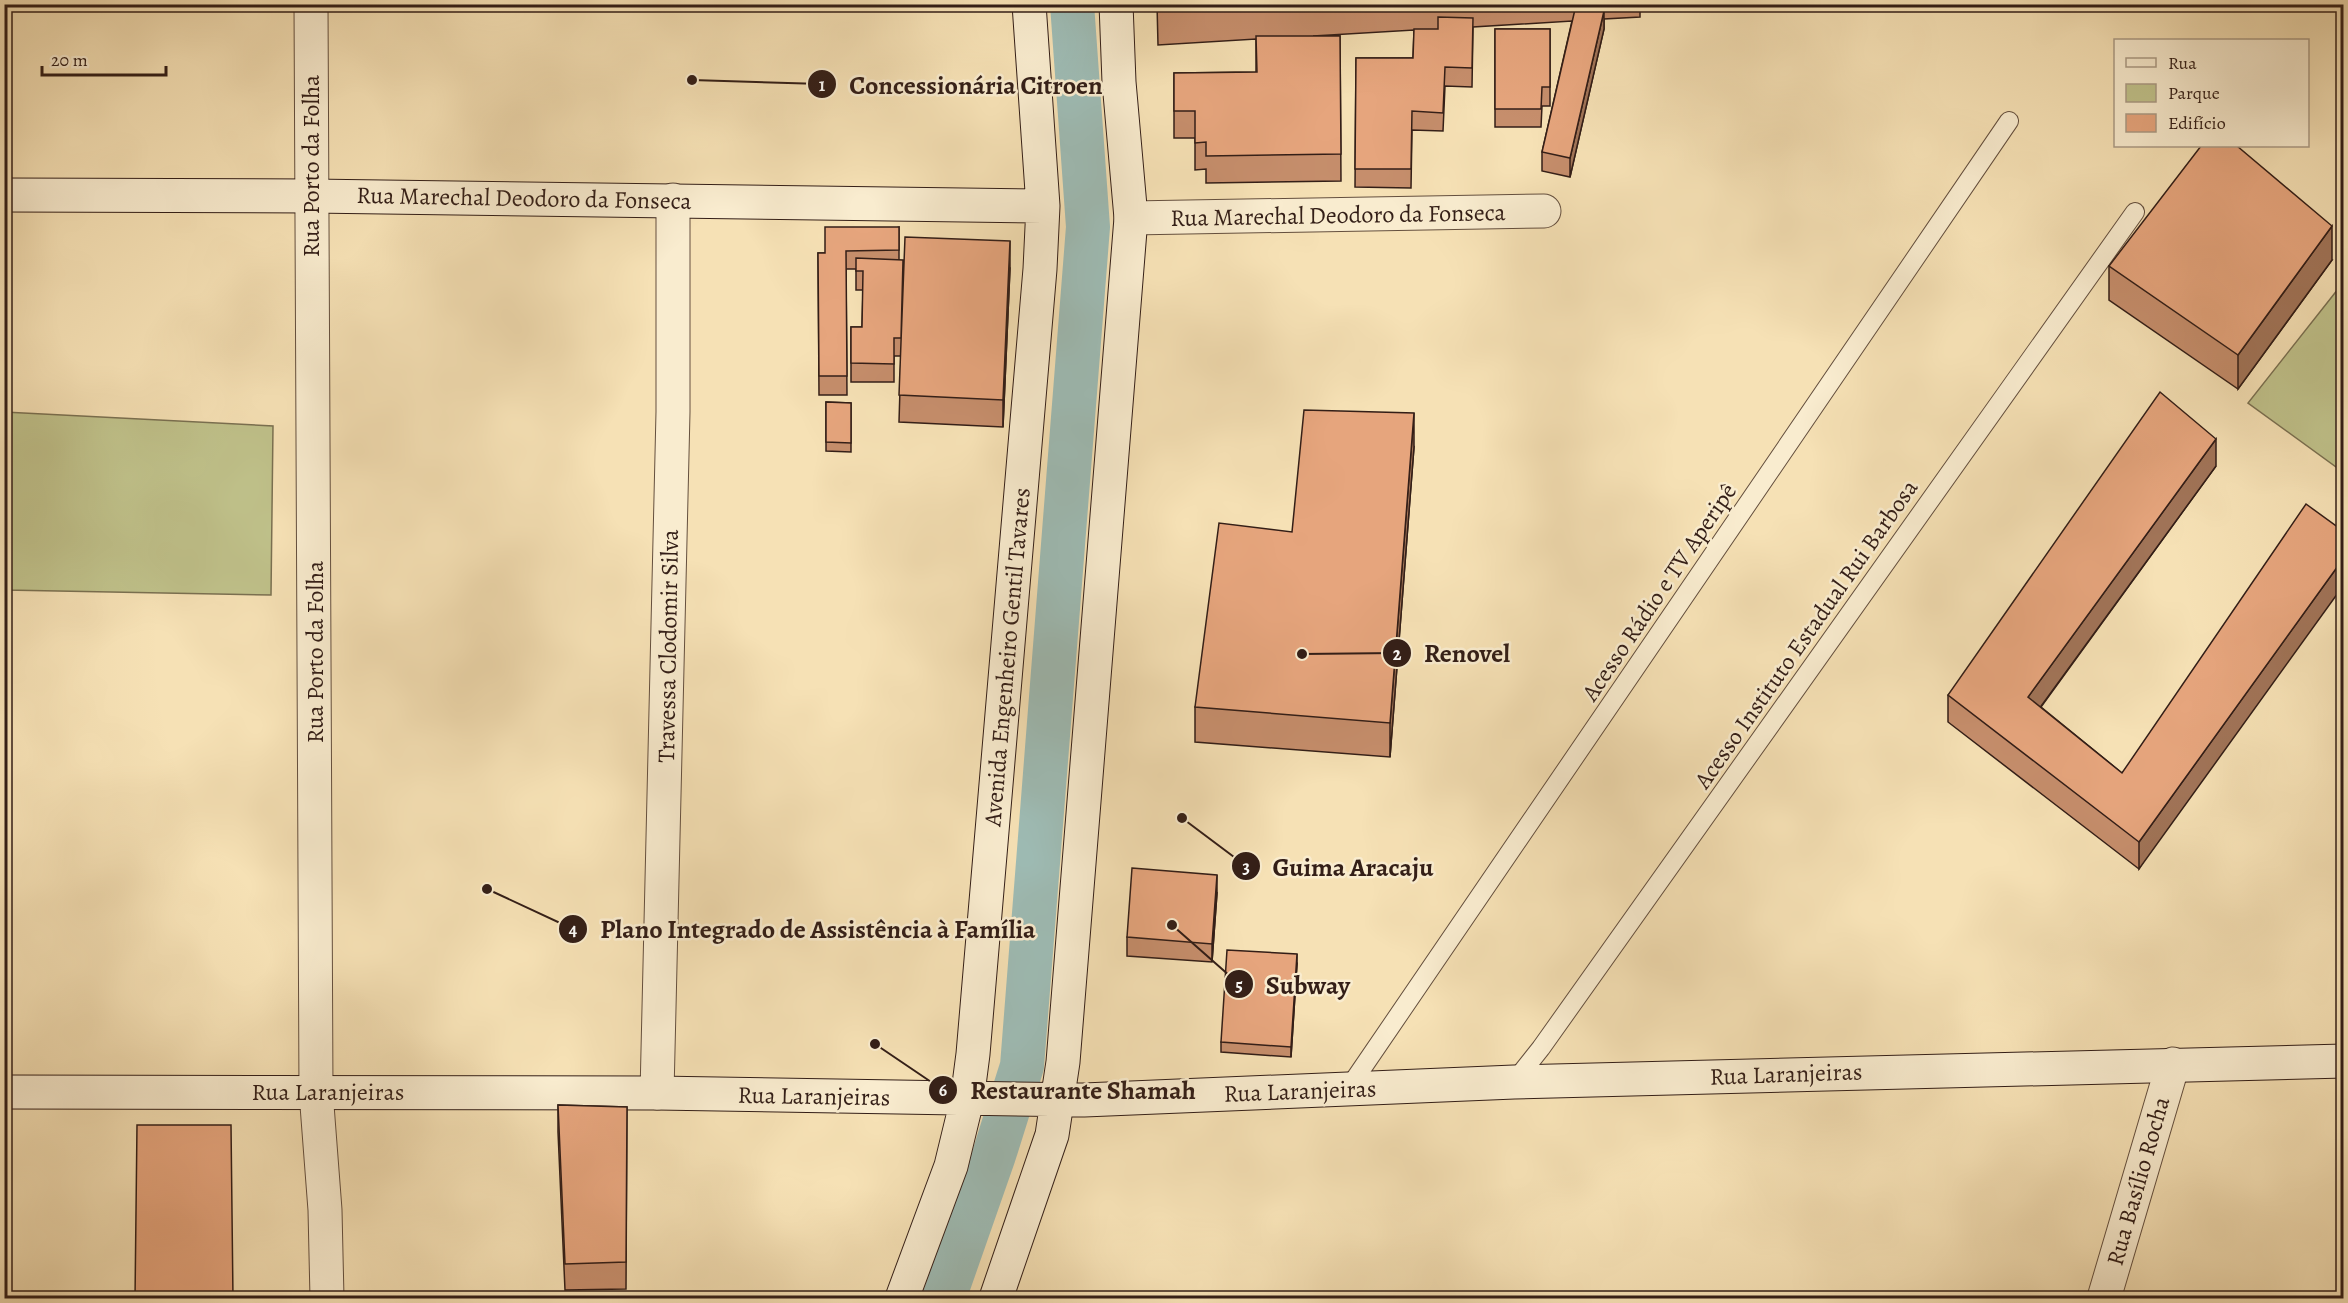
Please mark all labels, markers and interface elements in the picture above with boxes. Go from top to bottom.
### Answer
scale bar [42,39,166,77]
legend [2114,39,2309,147]
text: 20 m [51,48,88,72]
text: Rua [2168,51,2197,75]
callout: Concessionária Citroen [807,62,1114,106]
text: Concessionária Citroen [849,68,1103,103]
text: 1 [819,73,826,97]
street label: Rua Porto da Folha [295,74,327,257]
text: Parque [2168,81,2220,105]
text: Edifício [2168,111,2226,135]
street label: Rua Marechal Deodoro da Fonseca [356,179,693,217]
street label: Rua Marechal Deodoro da Fonseca [1170,196,1507,234]
street label: Acesso Instituto Estadual Rui Barbosa [1686,472,1926,796]
street label: Acesso Rádio e TV Aperipê [1574,477,1744,708]
street label: Avenida Engenheiro Gentil Tavares [976,486,1038,829]
street label: Travessa Clodomir Silva [650,528,686,763]
street label: Rua Porto da Folha [299,560,331,743]
callout: Renovel [1382,631,1523,675]
text: Renovel [1424,636,1510,671]
text: 2 [1393,642,1402,666]
callout: Guima Aracaju [1231,844,1446,888]
text: Guima Aracaju [1273,850,1434,885]
text: 3 [1242,855,1250,879]
callout: Plano Integrado de Assistência à Família [558,907,1048,951]
text: Plano Integrado de Assistência à Família [600,912,1036,947]
text: 4 [569,917,578,941]
callout: Subway [1224,962,1362,1006]
text: Subway [1266,968,1351,1003]
text: 5 [1235,973,1243,997]
street label: Rua Laranjeiras [1709,1055,1863,1093]
callout: Restaurante Shamah [928,1068,1208,1112]
street label: Rua Laranjeiras [1223,1072,1377,1110]
text: Restaurante Shamah [970,1073,1196,1108]
street label: Rua Laranjeiras [252,1076,404,1108]
text: 6 [939,1078,947,1102]
street label: Rua Laranjeiras [737,1079,891,1113]
street label: Rua Basílio Rocha [2099,1092,2178,1269]

